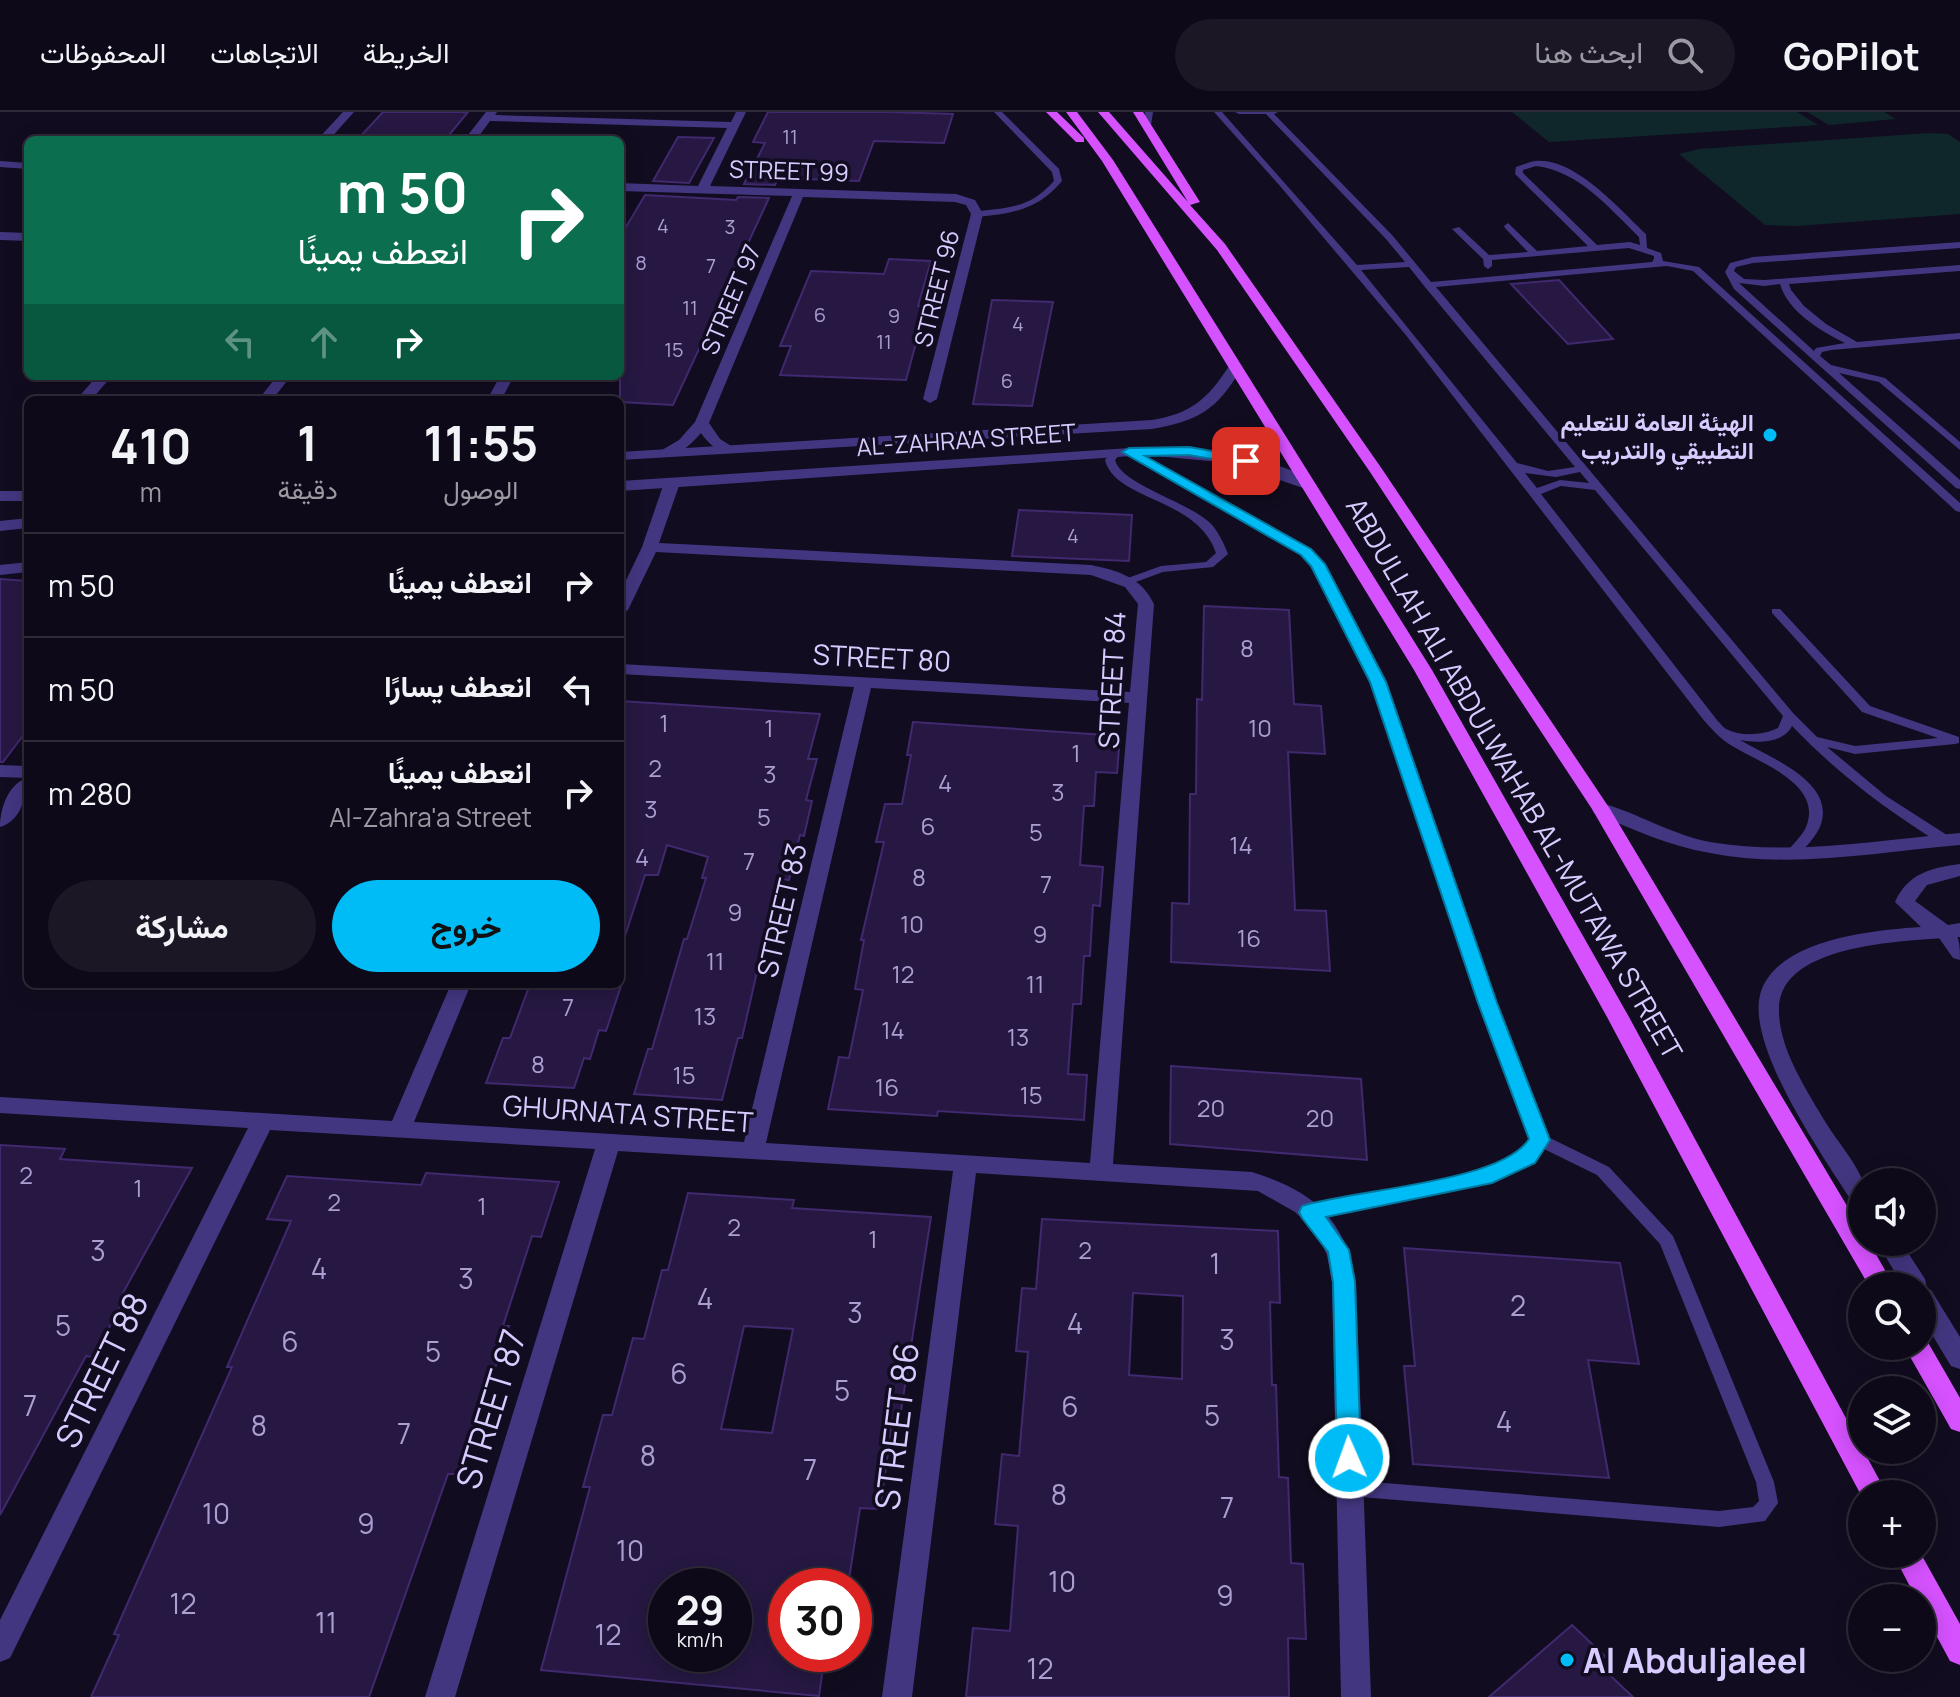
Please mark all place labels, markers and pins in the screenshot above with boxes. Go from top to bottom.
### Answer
place label: الهيئة العامة للتعليم التطبيقي والتدريب [1560,405,1754,471]
marker: الهيئة العامة للتعليم التطبيقي والتدريب [1761,426,1779,444]
pin [1212,427,1280,495]
place label: Al Abduljaleel [1583,1637,1807,1683]
marker: Al Abduljaleel [1558,1651,1576,1669]

